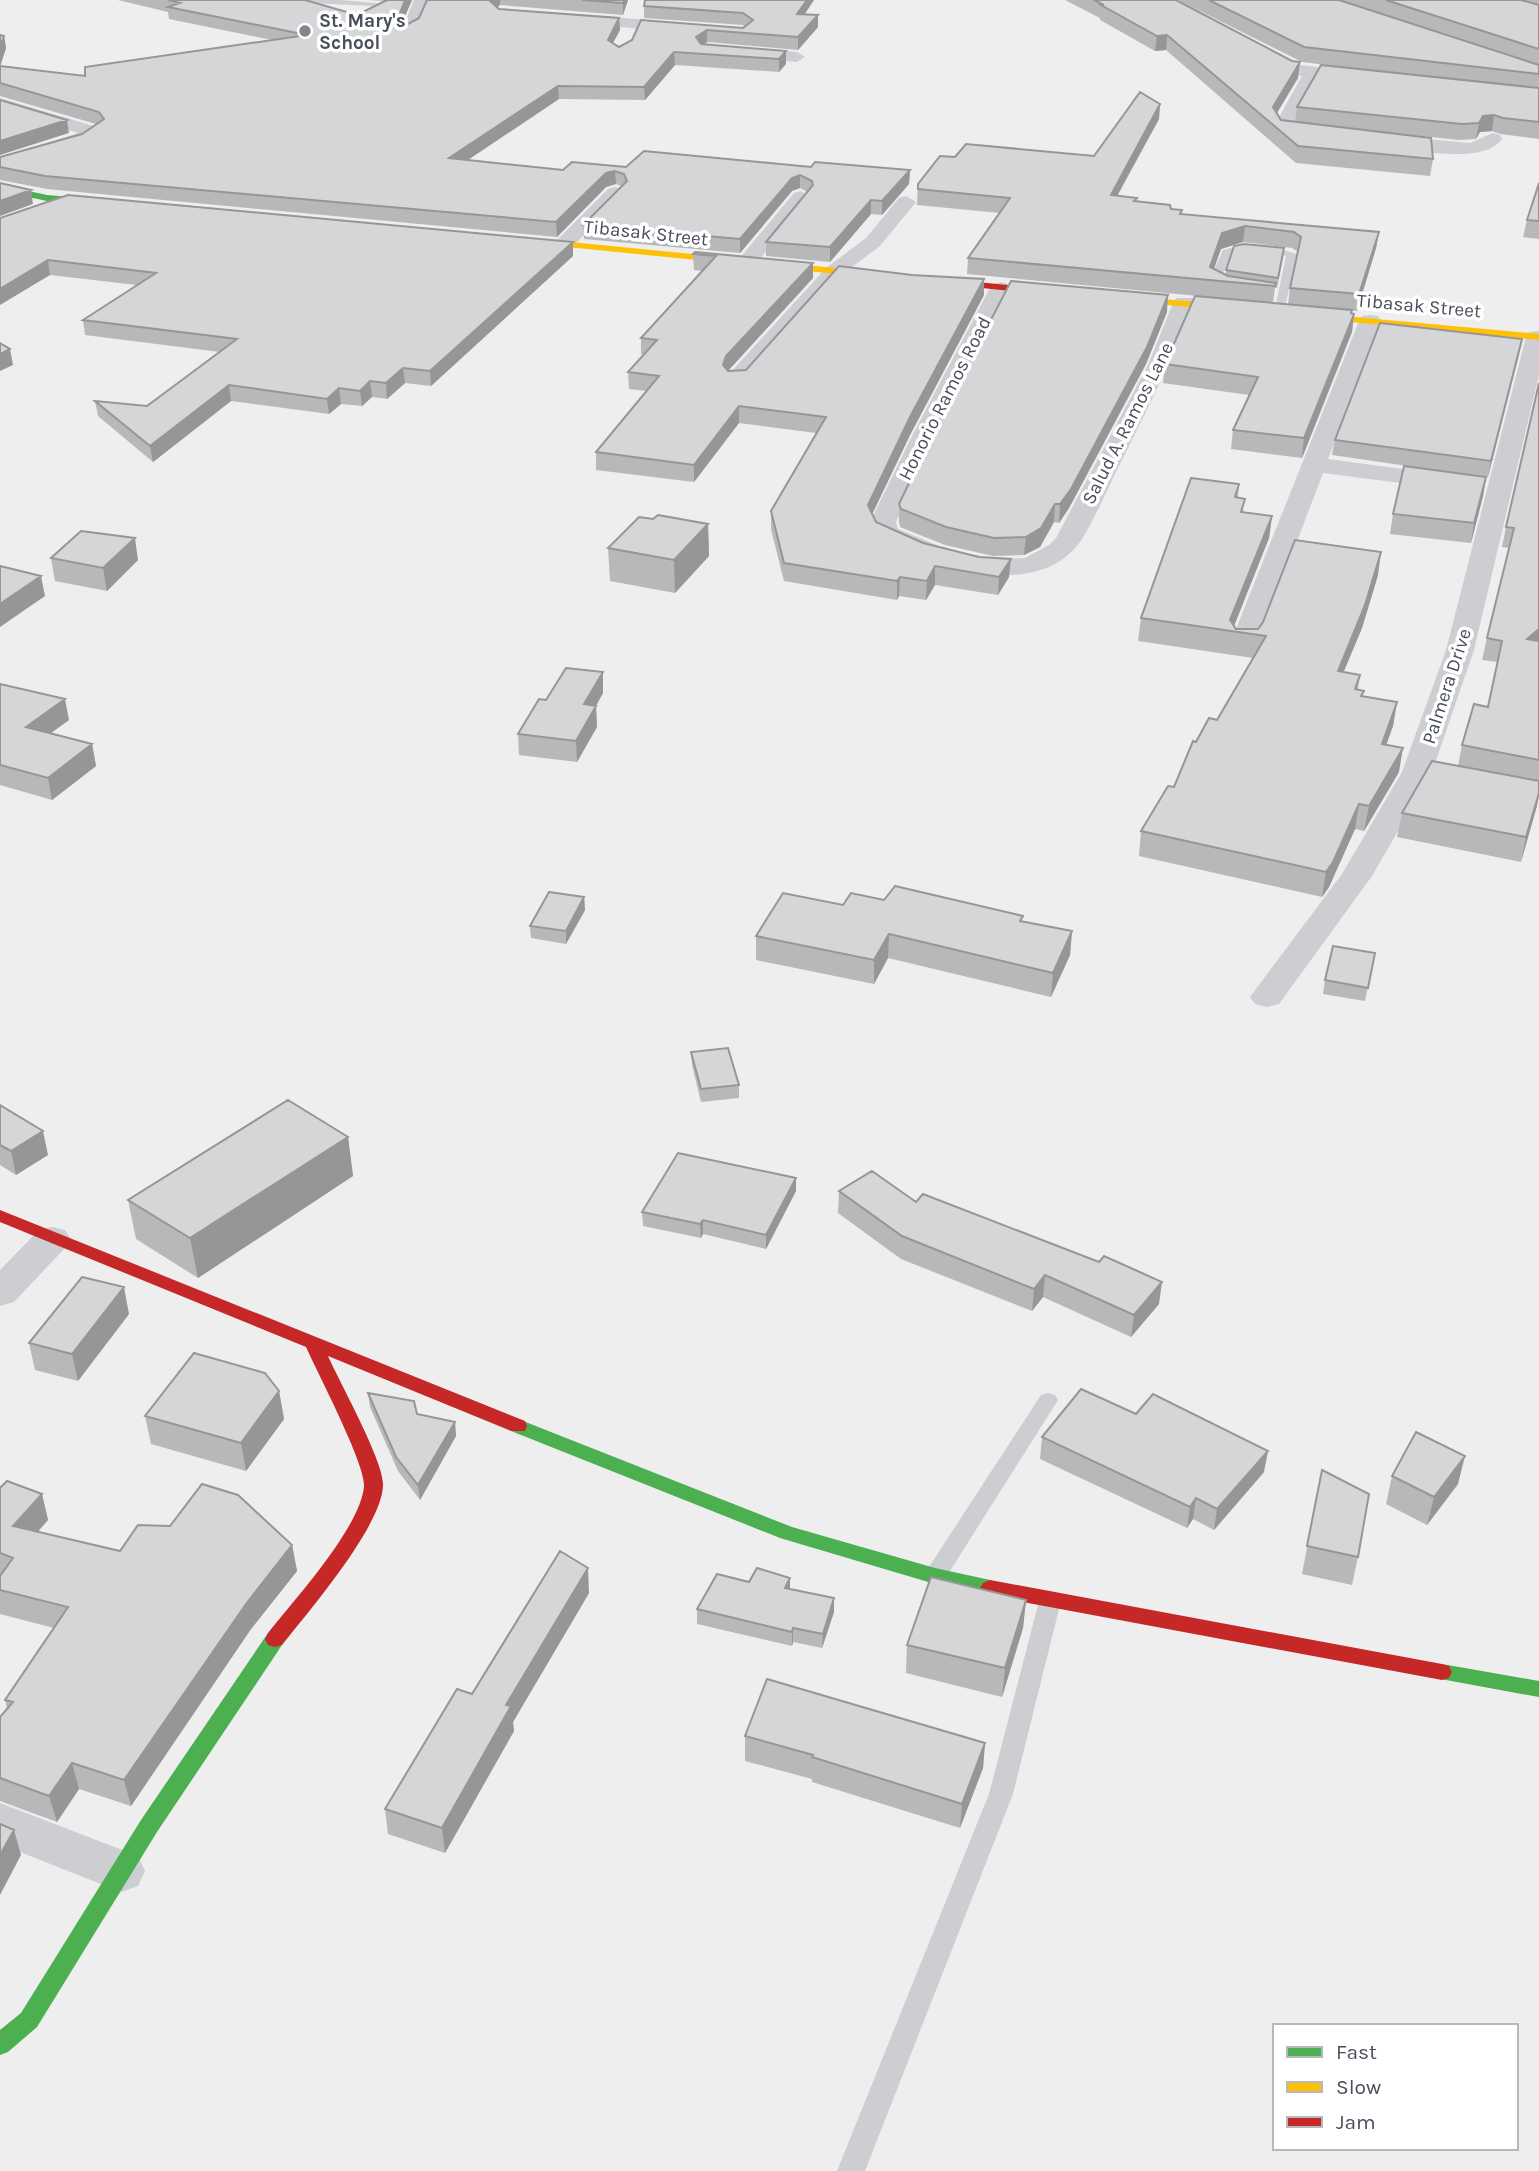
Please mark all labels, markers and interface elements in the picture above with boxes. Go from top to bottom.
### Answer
place label: St. Mary's School [319,10,406,54]
marker: St. Mary's School [297,23,313,39]
street label: Tibasak Street [583,216,709,250]
street label: Tibasak Street [1356,290,1482,322]
street label: Honorio Ramos Road [894,313,996,484]
street label: Salud A. Ramos Lane [1078,339,1178,508]
street label: Palmera Drive [1418,626,1476,747]
legend [1273,2024,1518,2150]
text: Fast [1336,2040,1377,2064]
text: Slow [1336,2075,1381,2099]
text: Jam [1336,2110,1376,2134]

